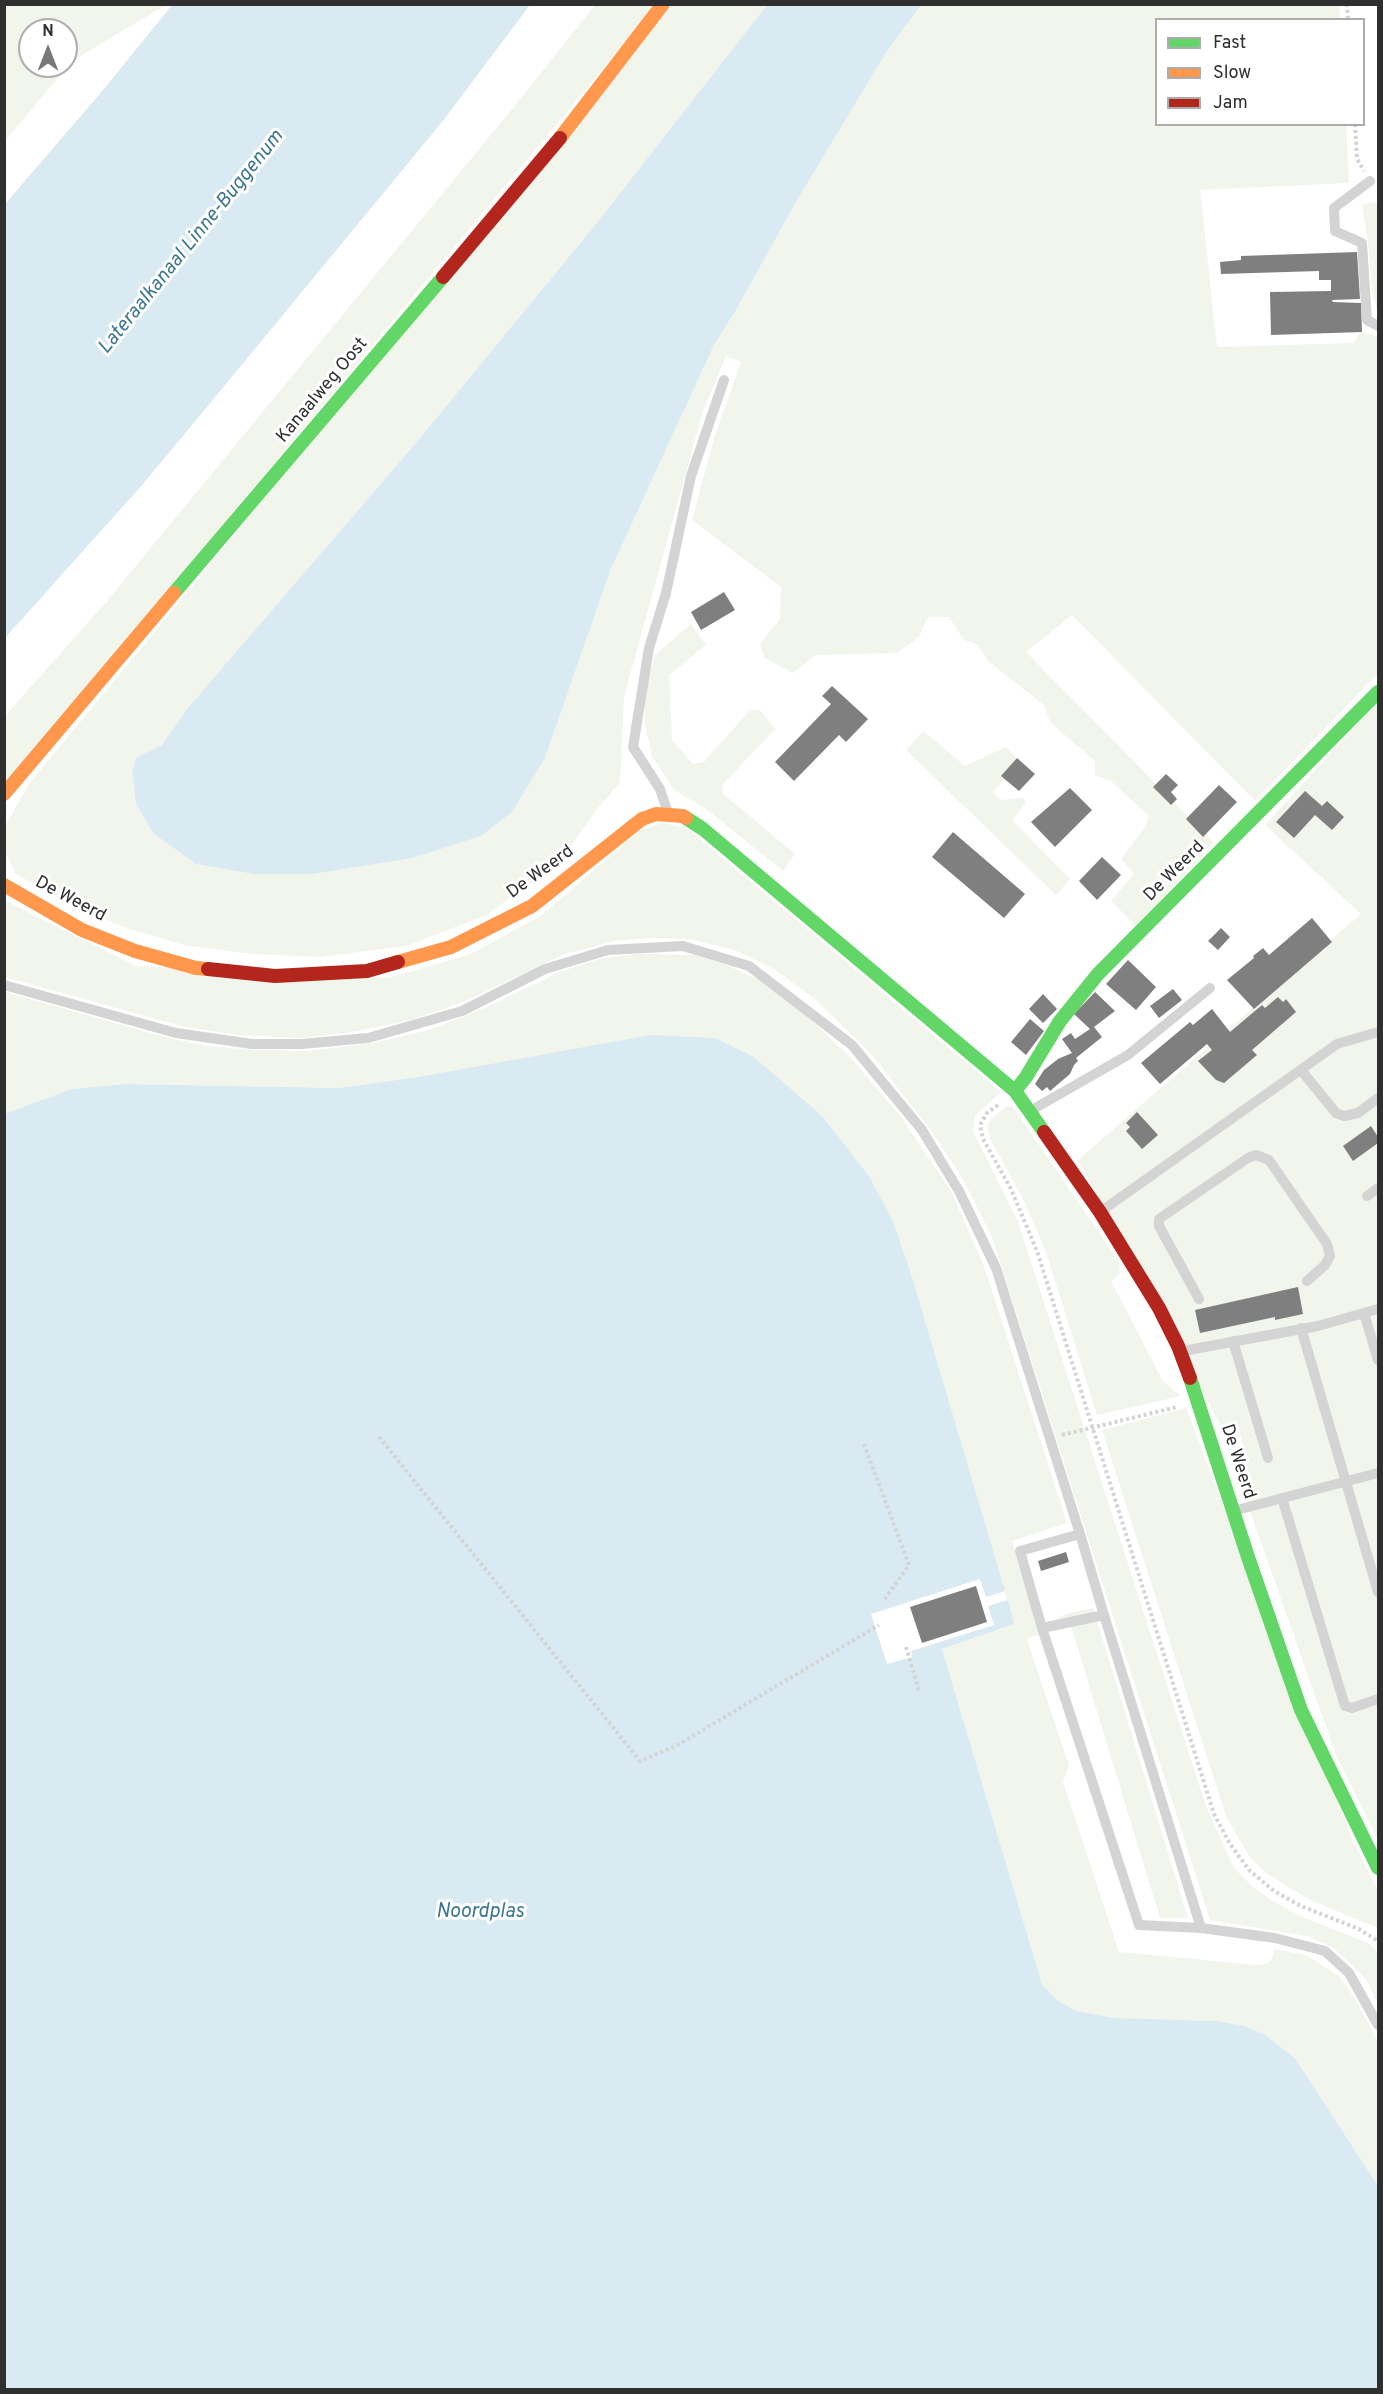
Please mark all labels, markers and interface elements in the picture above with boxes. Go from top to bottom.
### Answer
north arrow [18,18,78,78]
legend [1155,18,1365,126]
text: N [42,22,54,42]
text: Fast [1213,32,1246,55]
text: Slow [1213,62,1251,85]
text: Jam [1213,92,1248,115]
water label: Lateraalkanaal Linne-Buggenum [94,126,290,360]
street label: Kanaalweg Oost [273,334,373,448]
street label: De Weerd [1140,837,1210,907]
street label: De Weerd [503,842,579,904]
street label: De Weerd [31,872,109,928]
street label: De Weerd [1215,1422,1259,1502]
water label: Noordplas [436,1901,524,1925]

